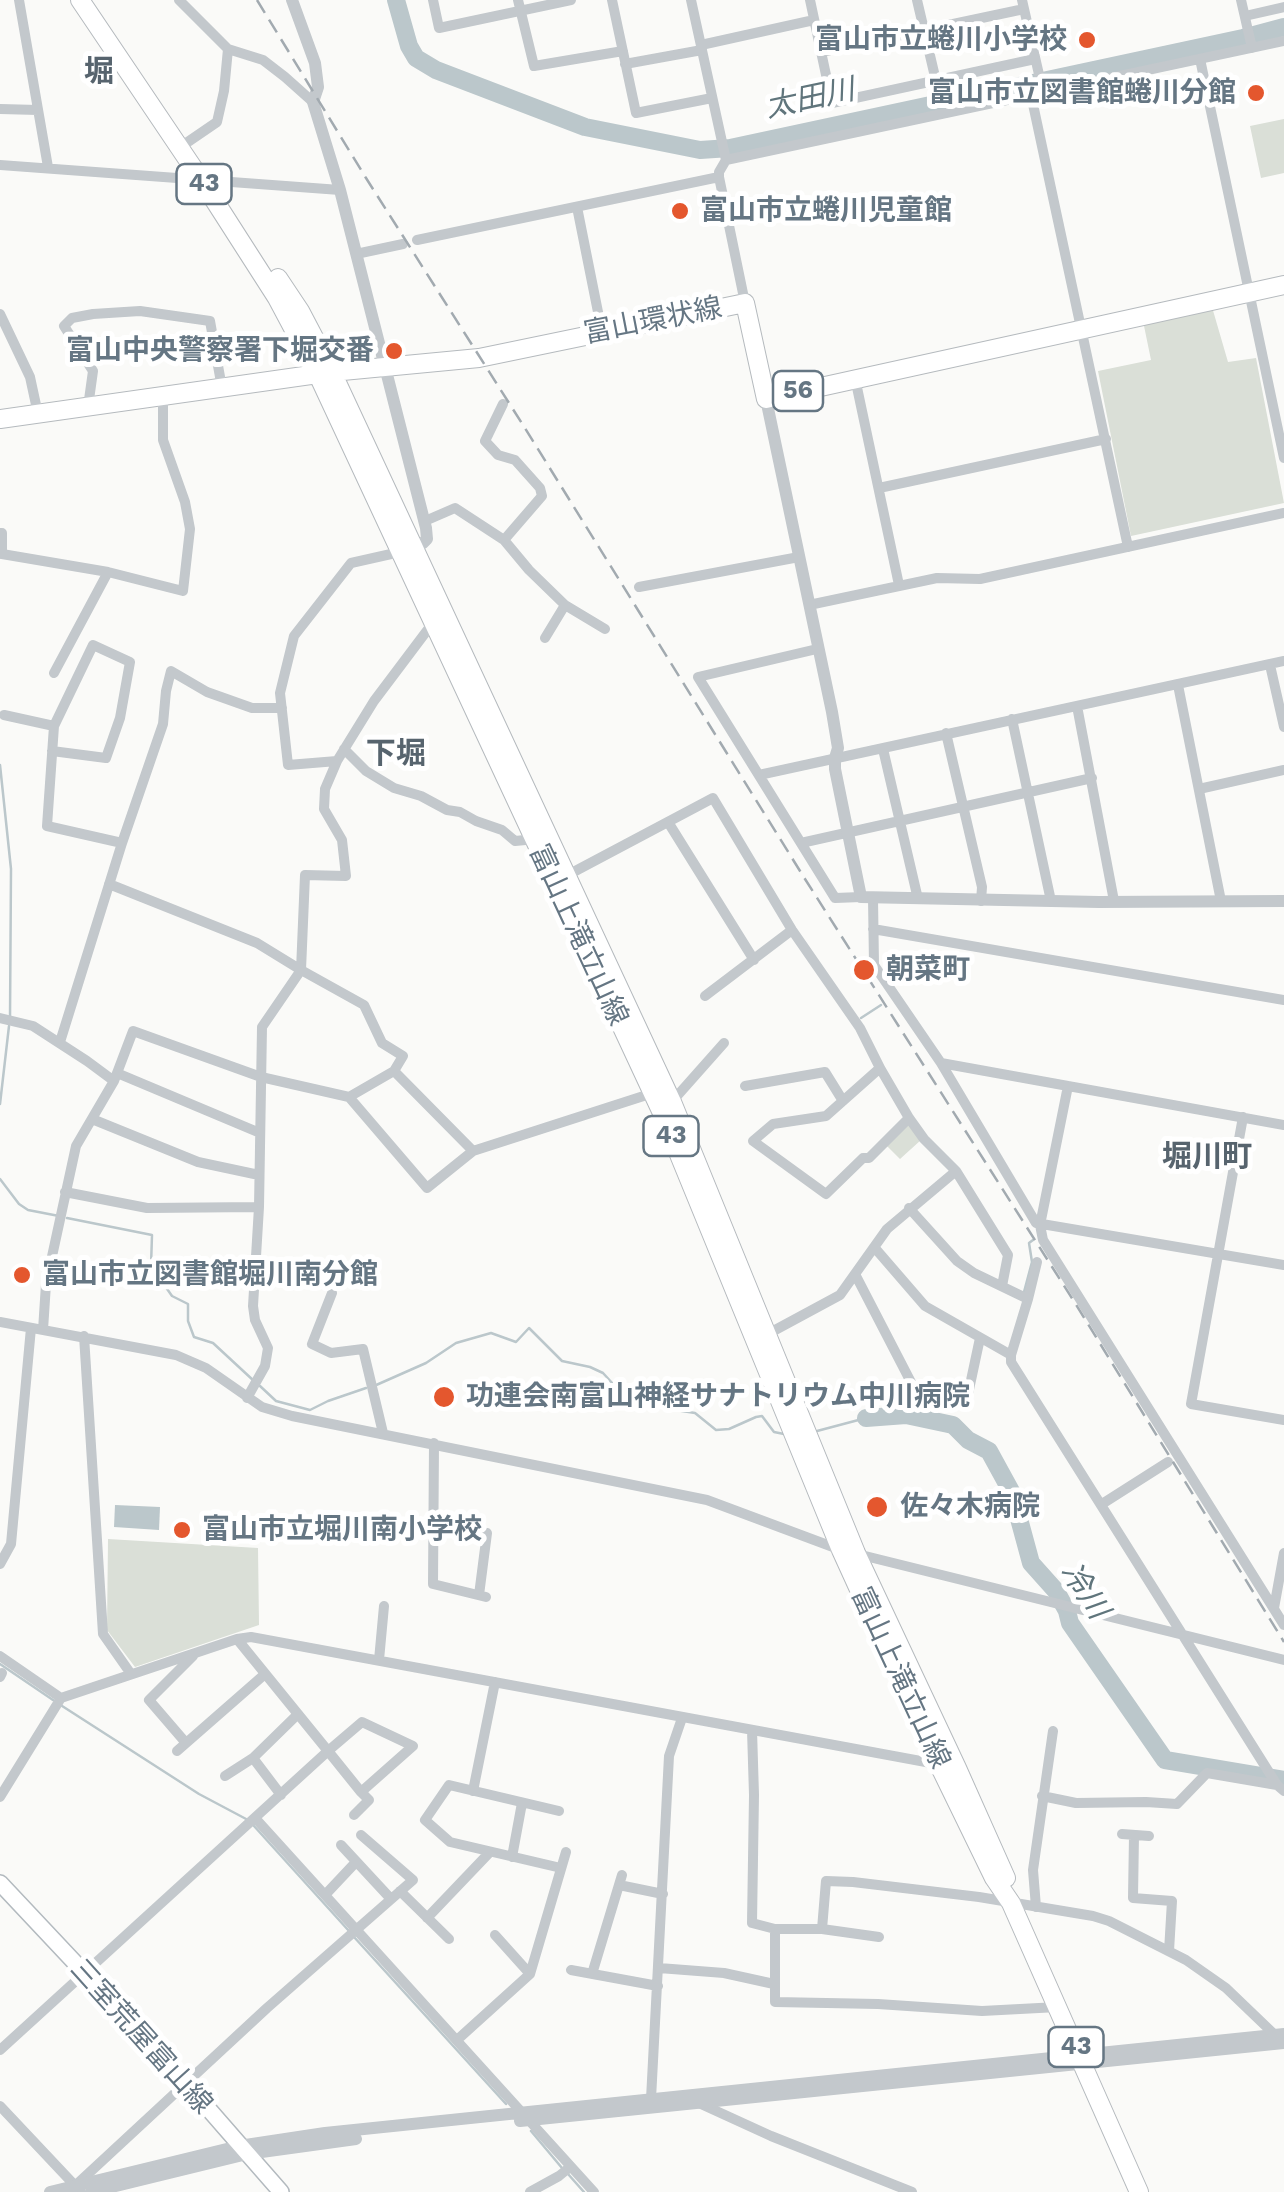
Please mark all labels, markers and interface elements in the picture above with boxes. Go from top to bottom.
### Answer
place label: 富山市立蜷川小学校 [815,23,1067,57]
marker: 富山市立蜷川小学校 [1076,29,1098,51]
district label: 堀 [84,54,114,90]
water label: 太田川 [762,72,858,126]
place label: 富山市立図書館蜷川分館 [928,76,1236,110]
marker: 富山市立図書館蜷川分館 [1245,82,1267,104]
road number: 43 [176,164,232,204]
place label: 富山市立蜷川児童館 [700,194,952,228]
marker: 富山市立蜷川児童館 [669,200,691,222]
street label: 富山環状線 [581,291,725,351]
place label: 富山中央警察署下堀交番 [66,334,374,368]
marker: 富山中央警察署下堀交番 [383,340,405,362]
road number: 56 [773,371,823,411]
district label: 下堀 [366,736,426,772]
street label: 富山上滝立山線 [521,839,635,1031]
place label: 朝菜町 [886,953,970,987]
marker: 朝菜町 [851,957,877,983]
road number: 43 [644,1116,698,1156]
district label: 堀川町 [1162,1139,1252,1175]
place label: 富山市立図書館堀川南分館 [42,1258,378,1292]
marker: 富山市立図書館堀川南分館 [11,1264,33,1286]
place label: 功連会南富山神経サナトリウム中川病院 [466,1380,970,1414]
marker: 功連会南富山神経サナトリウム中川病院 [431,1384,457,1410]
place label: 佐々木病院 [900,1490,1040,1524]
marker: 佐々木病院 [864,1494,890,1520]
place label: 富山市立堀川南小学校 [202,1513,482,1547]
marker: 富山市立堀川南小学校 [171,1519,193,1541]
water label: 冷川 [1052,1556,1116,1626]
street label: 富山上滝立山線 [843,1582,957,1774]
street label: 三室荒屋富山線 [63,1953,219,2121]
road number: 43 [1048,2027,1104,2067]

